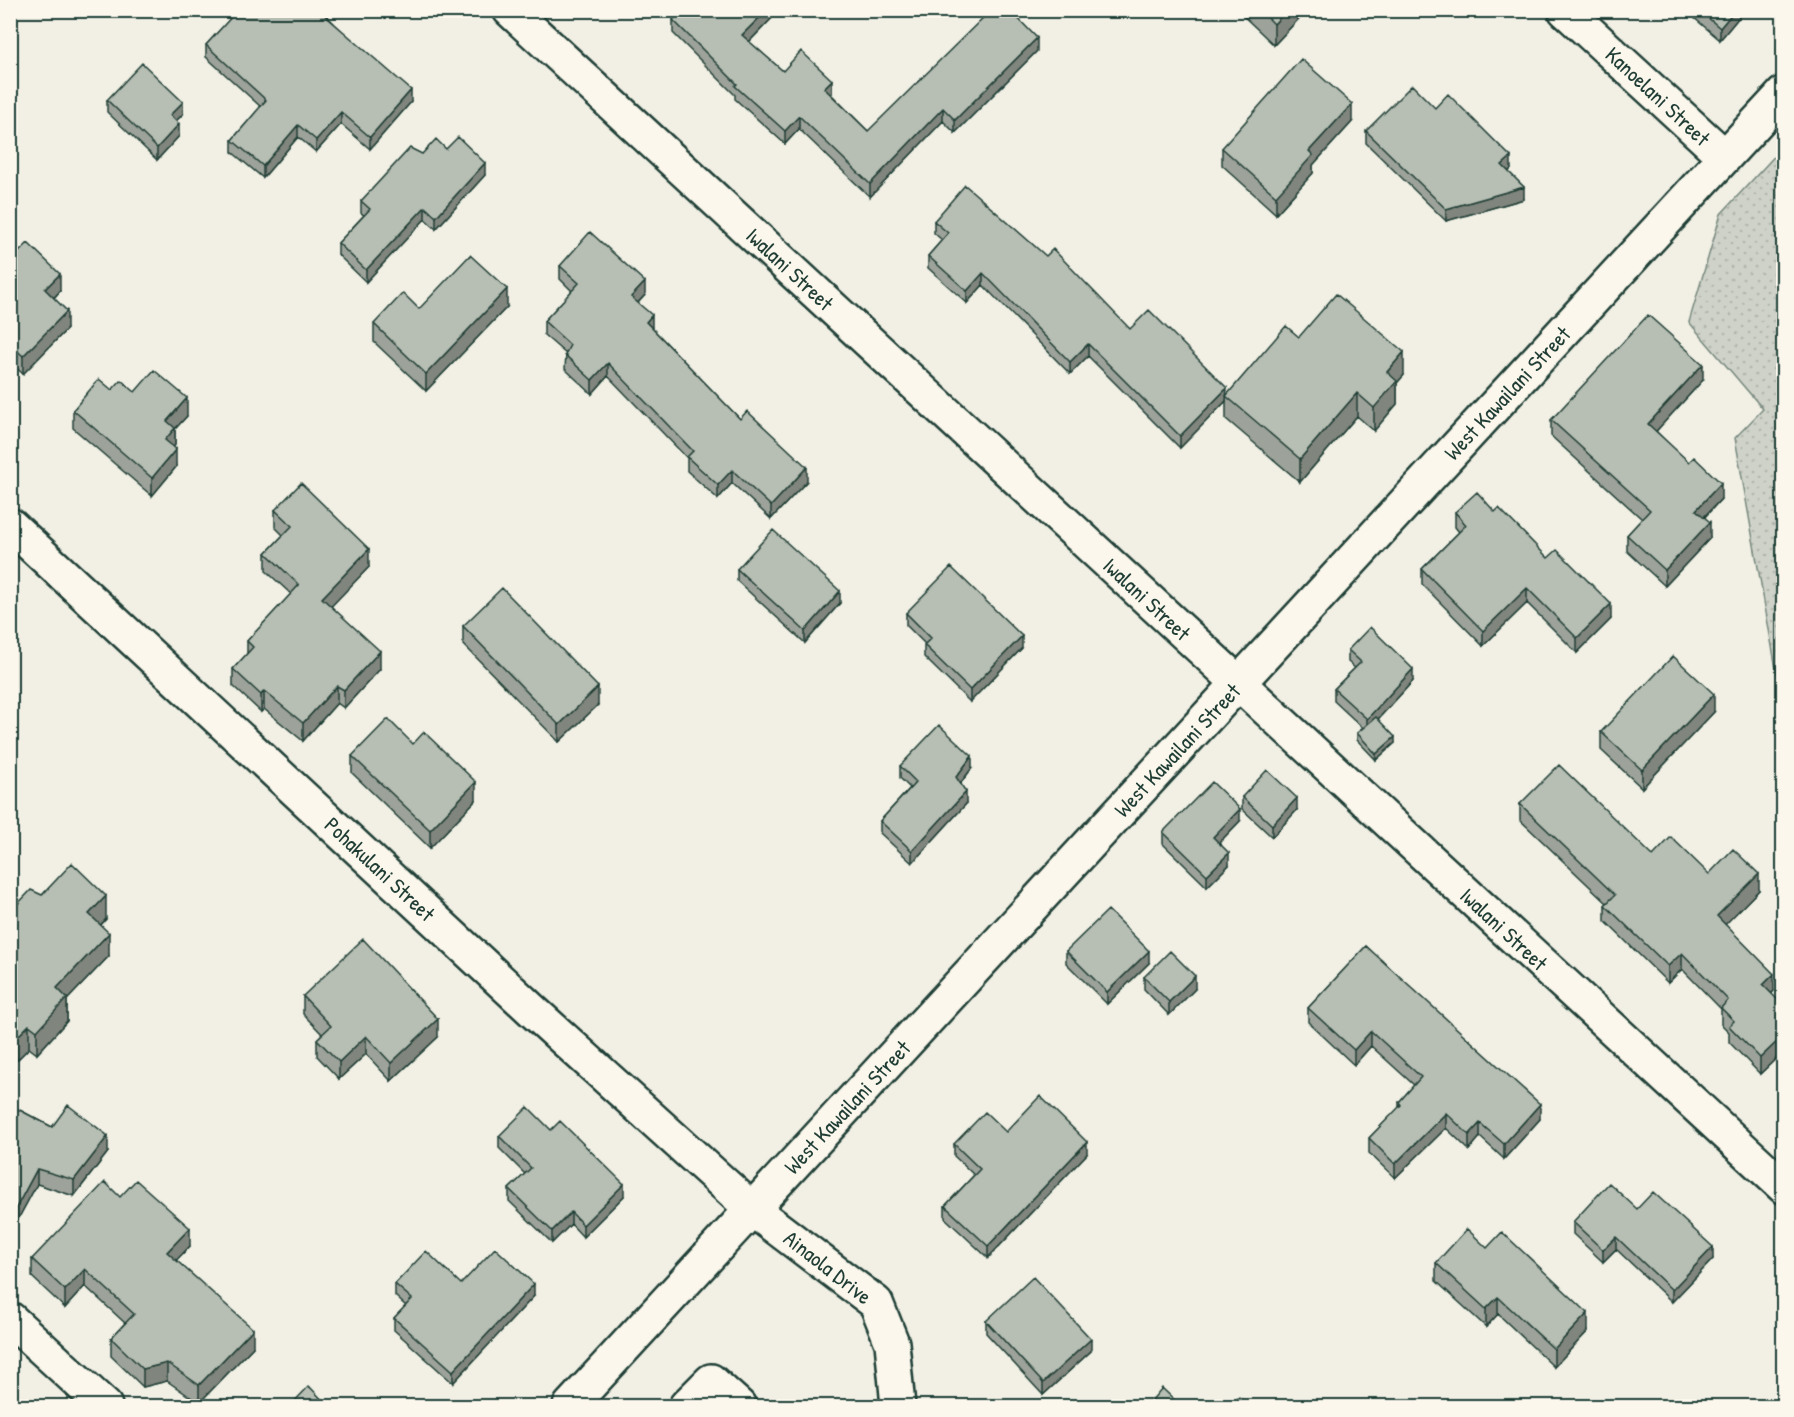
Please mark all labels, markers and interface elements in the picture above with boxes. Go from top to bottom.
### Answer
street label: Kanoelani Street [1599,40,1717,153]
street label: Iwalani Street [740,221,841,318]
street label: West Kawailani Street [1437,319,1577,466]
street label: Iwalani Street [1097,551,1198,648]
street label: West Kawailani Street [1107,676,1247,823]
street label: Pohakulani Street [318,810,442,928]
street label: Iwalani Street [1454,881,1555,978]
street label: West Kawailani Street [777,1033,917,1180]
street label: Ainaola Drive [778,1223,878,1311]

